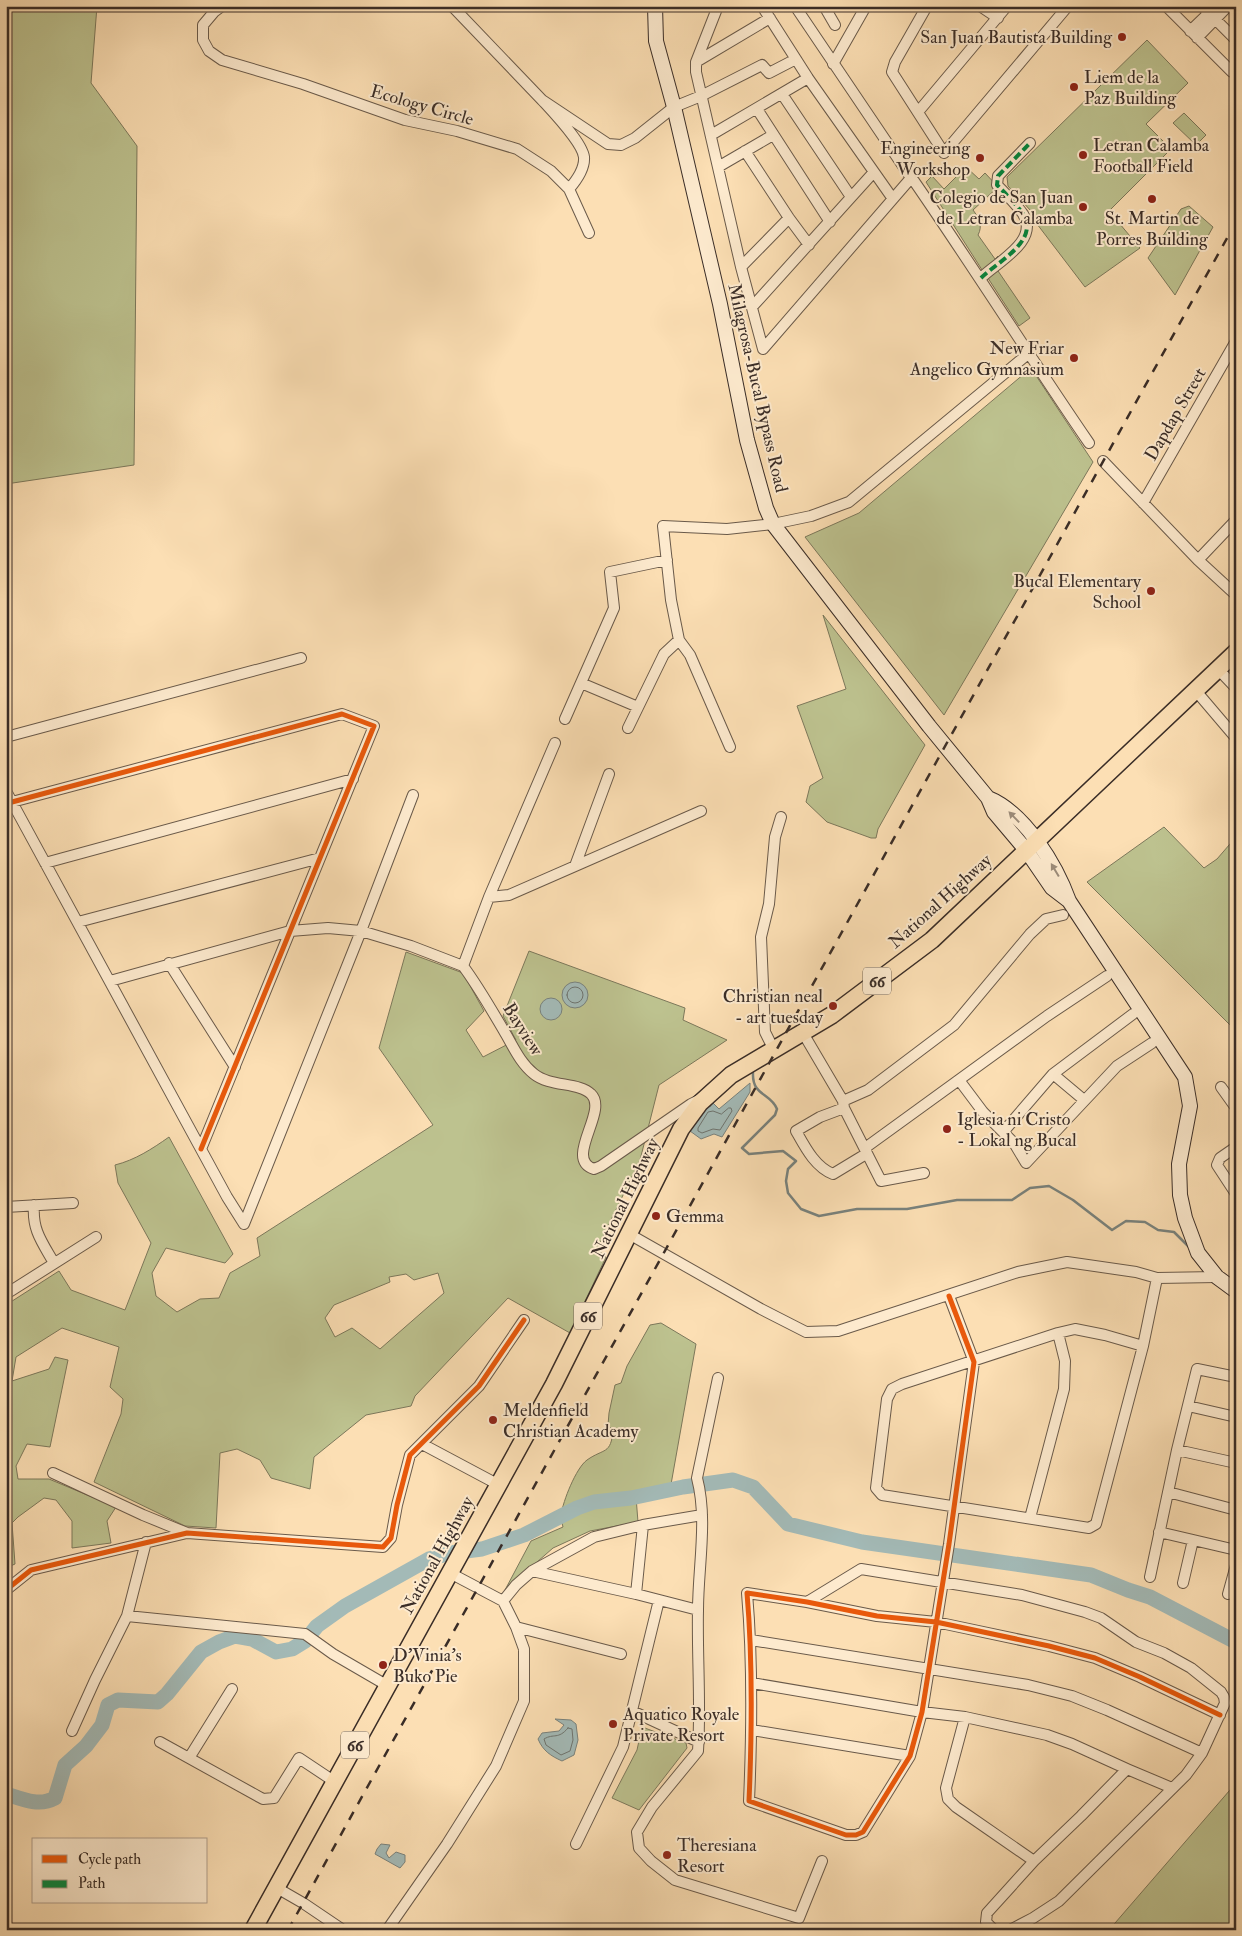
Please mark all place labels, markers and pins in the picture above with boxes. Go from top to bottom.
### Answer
place label: San Juan Bautista Building [920,26,1113,49]
marker: San Juan Bautista Building [1116,31,1128,43]
place label: Liem de la Paz Building [1084,66,1177,110]
marker: Liem de la Paz Building [1068,81,1080,93]
place label: Letran Calamba Football Field [1093,134,1210,178]
place label: Engineering Workshop [880,137,971,181]
marker: Letran Calamba Football Field [1077,149,1089,161]
marker: Engineering Workshop [974,152,986,164]
place label: Colegio de San Juan de Letran Calamba [930,186,1074,230]
marker: St. Martin de Porres Building [1146,193,1158,205]
marker: Colegio de San Juan de Letran Calamba [1077,201,1089,213]
place label: St. Martin de Porres Building [1096,207,1209,251]
place label: New Friar Angelico Gymnasium [909,337,1064,381]
marker: New Friar Angelico Gymnasium [1068,352,1080,364]
place label: Bucal Elementary School [1013,570,1142,614]
marker: Bucal Elementary School [1145,585,1157,597]
place label: Christian neal - art tuesday [723,985,824,1029]
marker: Christian neal - art tuesday [827,1000,839,1012]
place label: Iglesia ni Cristo - Lokal ng Bucal [957,1108,1077,1152]
marker: Iglesia ni Cristo - Lokal ng Bucal [941,1123,953,1135]
place label: Gemma [666,1205,725,1228]
marker: Gemma [650,1210,662,1222]
place label: Meldenfield Christian Academy [503,1399,640,1443]
marker: Meldenfield Christian Academy [487,1414,499,1426]
place label: D'Vinia's Buko Pie [393,1644,462,1688]
marker: D'Vinia's Buko Pie [377,1659,389,1671]
place label: Aquatico Royale Private Resort [622,1703,740,1747]
marker: Aquatico Royale Private Resort [607,1718,619,1730]
place label: Theresiana Resort [677,1834,757,1878]
marker: Theresiana Resort [661,1849,673,1861]

